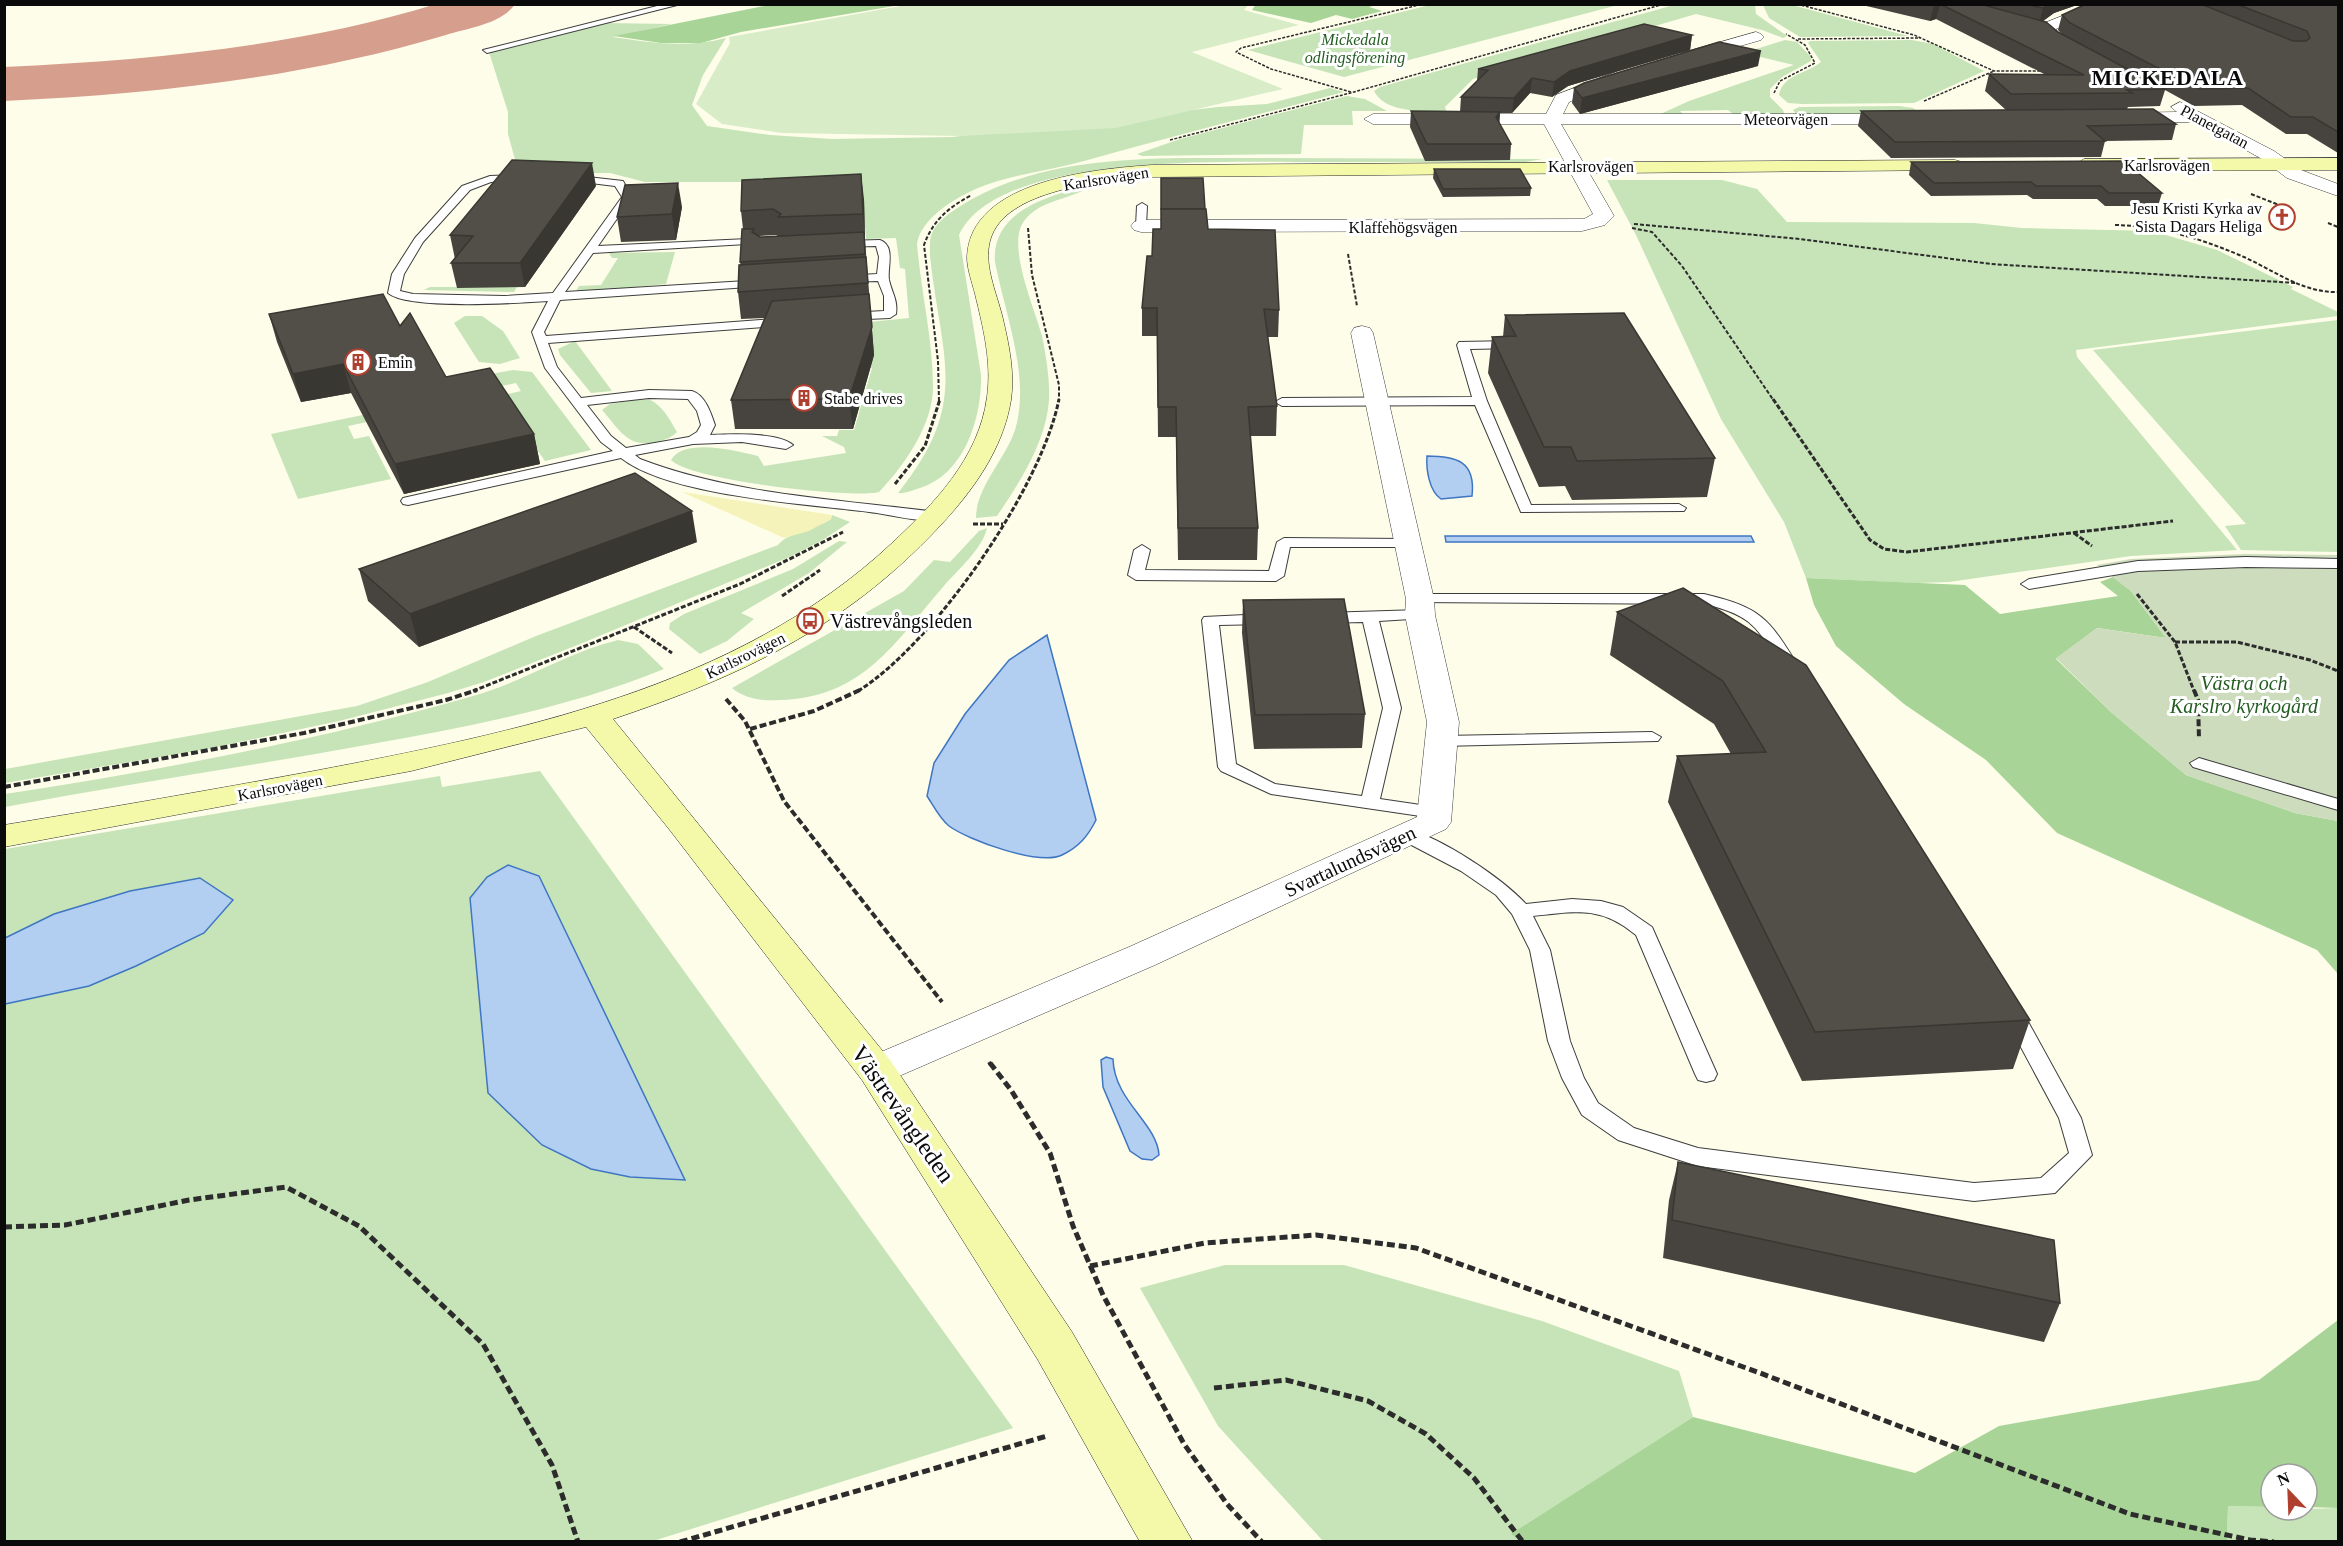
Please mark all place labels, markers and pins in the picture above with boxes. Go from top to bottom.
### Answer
place label: Jesu Kristi Kyrka av Sista Dagars Heliga [2131,200,2262,236]
church icon: Jesu Kristi Kyrka av Sista Dagars Heliga [2267,202,2297,232]
building icon: Emin [343,347,373,377]
place label: Emin [378,354,413,371]
building icon: Stabe drives [789,383,819,413]
place label: Stabe drives [824,390,903,407]
bus stop icon: Västrevångsleden [795,606,825,636]
place label: Västrevångsleden [830,610,972,633]

